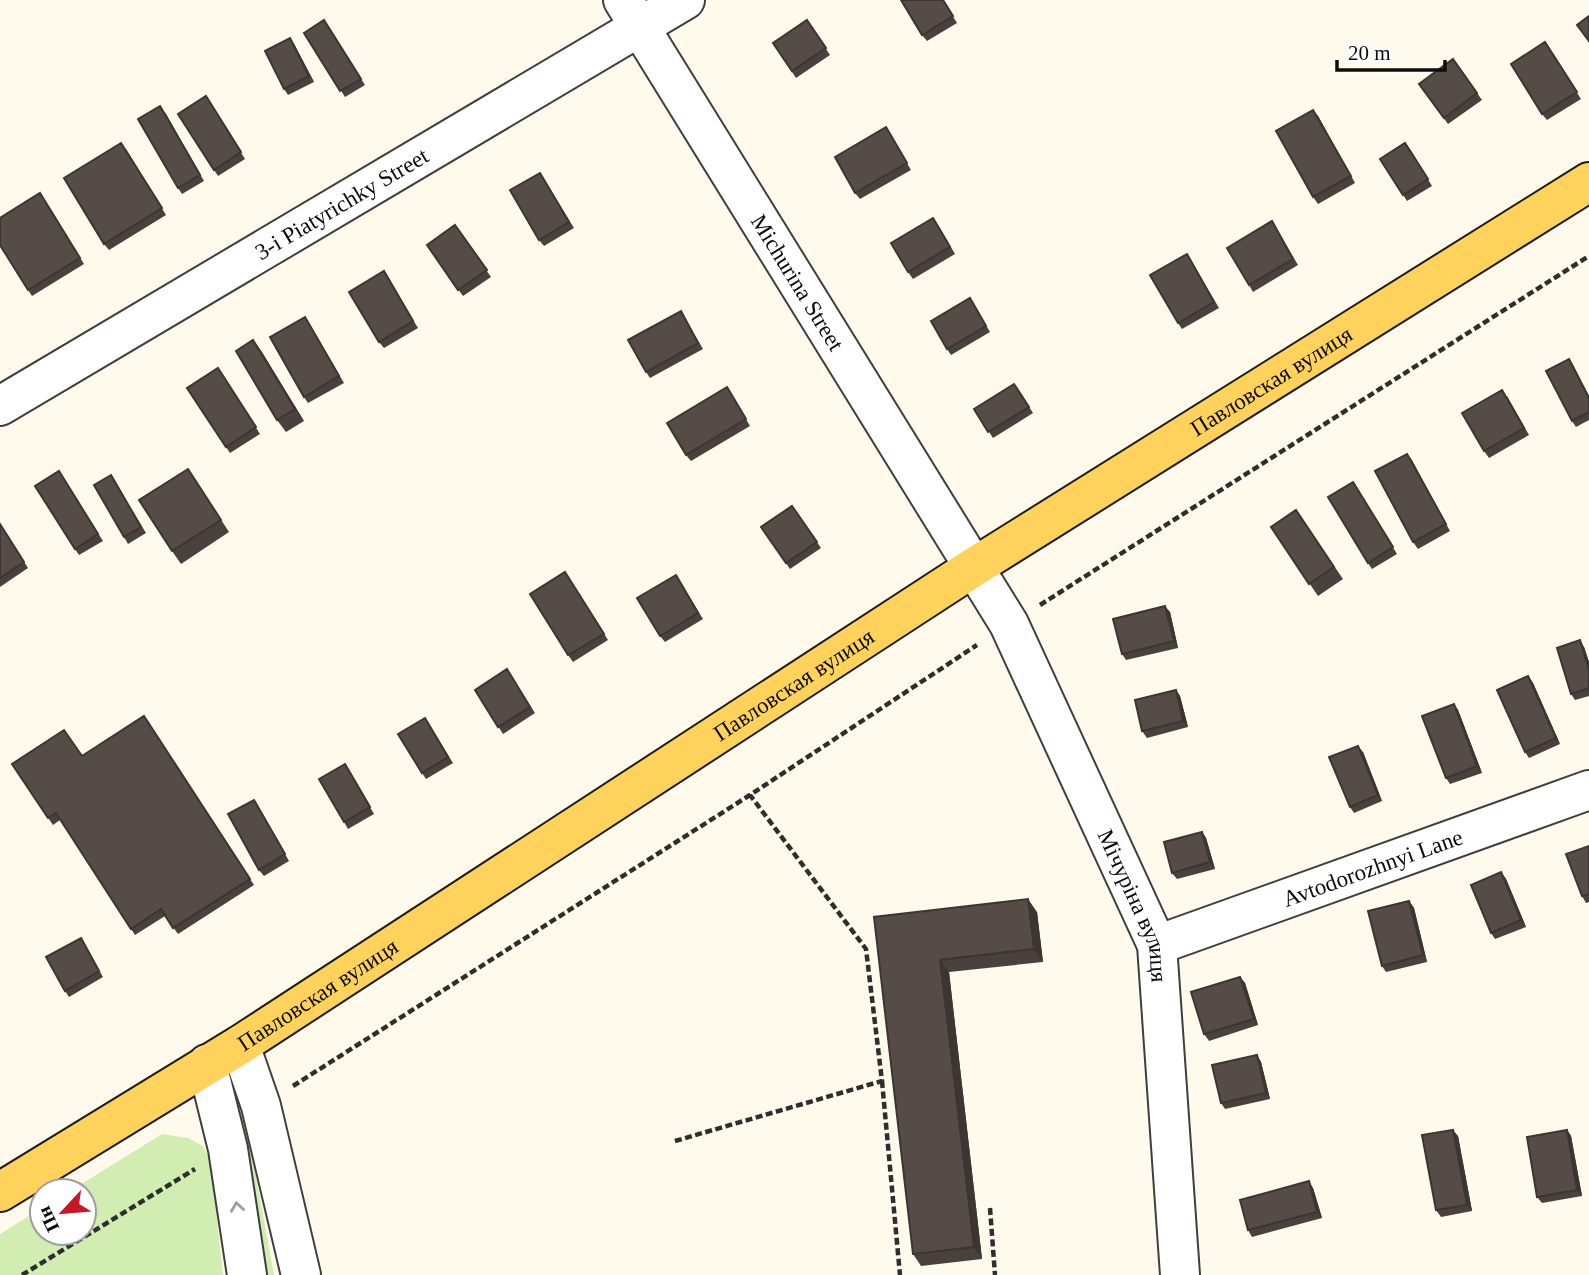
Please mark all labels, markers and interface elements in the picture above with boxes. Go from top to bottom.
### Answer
scale bar [1337,28,1446,72]
text: 20 m [1348,41,1391,65]
street label: 3-i Piatyrichky Street [250,142,433,265]
street label: Michurina Street [746,210,849,355]
street label: Павловская вулиця [1186,321,1357,441]
street label: Павловская вулиця [709,623,879,746]
street label: Avtodorozhnyi Lane [1279,824,1466,911]
street label: Мічуріна вулиця [1093,825,1172,984]
street label: Павловская вулиця [233,933,403,1056]
north arrow [28,1177,98,1247]
one-way arrow [230,1202,245,1213]
text: Пн [33,1203,63,1235]

